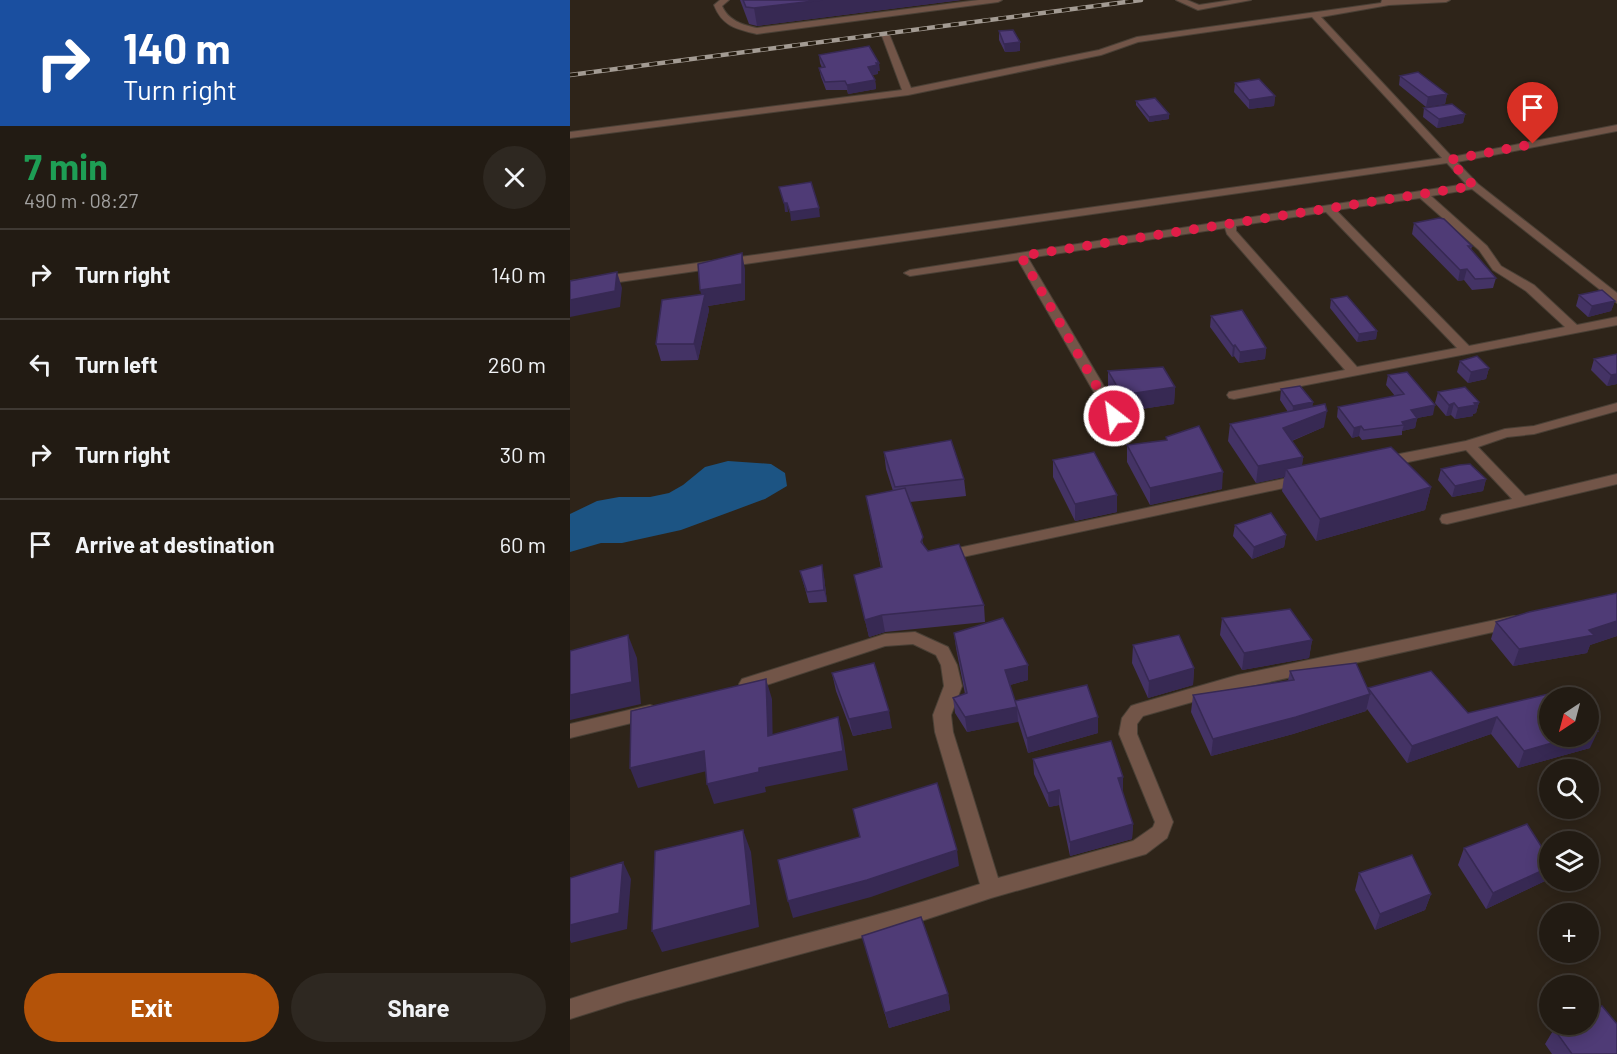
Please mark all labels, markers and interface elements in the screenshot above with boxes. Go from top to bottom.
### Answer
text: 140 m [123,22,231,72]
icon: right [24,24,102,102]
text: Turn right [123,73,237,105]
pin [1507,82,1558,144]
icon: arrive [1516,91,1549,124]
text: 7 min [24,144,108,187]
button: close [483,146,546,209]
text: 490 m · 08:27 [24,188,138,212]
icon: right [24,258,57,291]
text: Turn right [75,261,170,287]
text: 140 m [491,261,546,287]
icon: left [24,348,57,381]
text: Turn left [75,351,158,377]
text: 260 m [488,351,546,377]
position arrow [1082,384,1146,448]
icon: right [24,438,57,471]
text: Turn right [75,441,170,467]
text: 30 m [500,441,546,467]
icon: arrive [24,528,57,561]
text: Arrive at destination [75,531,274,557]
text: 60 m [500,531,546,557]
north arrow [1539,687,1599,747]
map controls [1539,687,1599,1035]
button: search [1539,759,1599,819]
button: layers [1539,831,1599,891]
button: + [1539,903,1599,963]
button: Exit [24,973,279,1042]
button: Share [291,973,546,1042]
button: − [1539,975,1599,1035]

